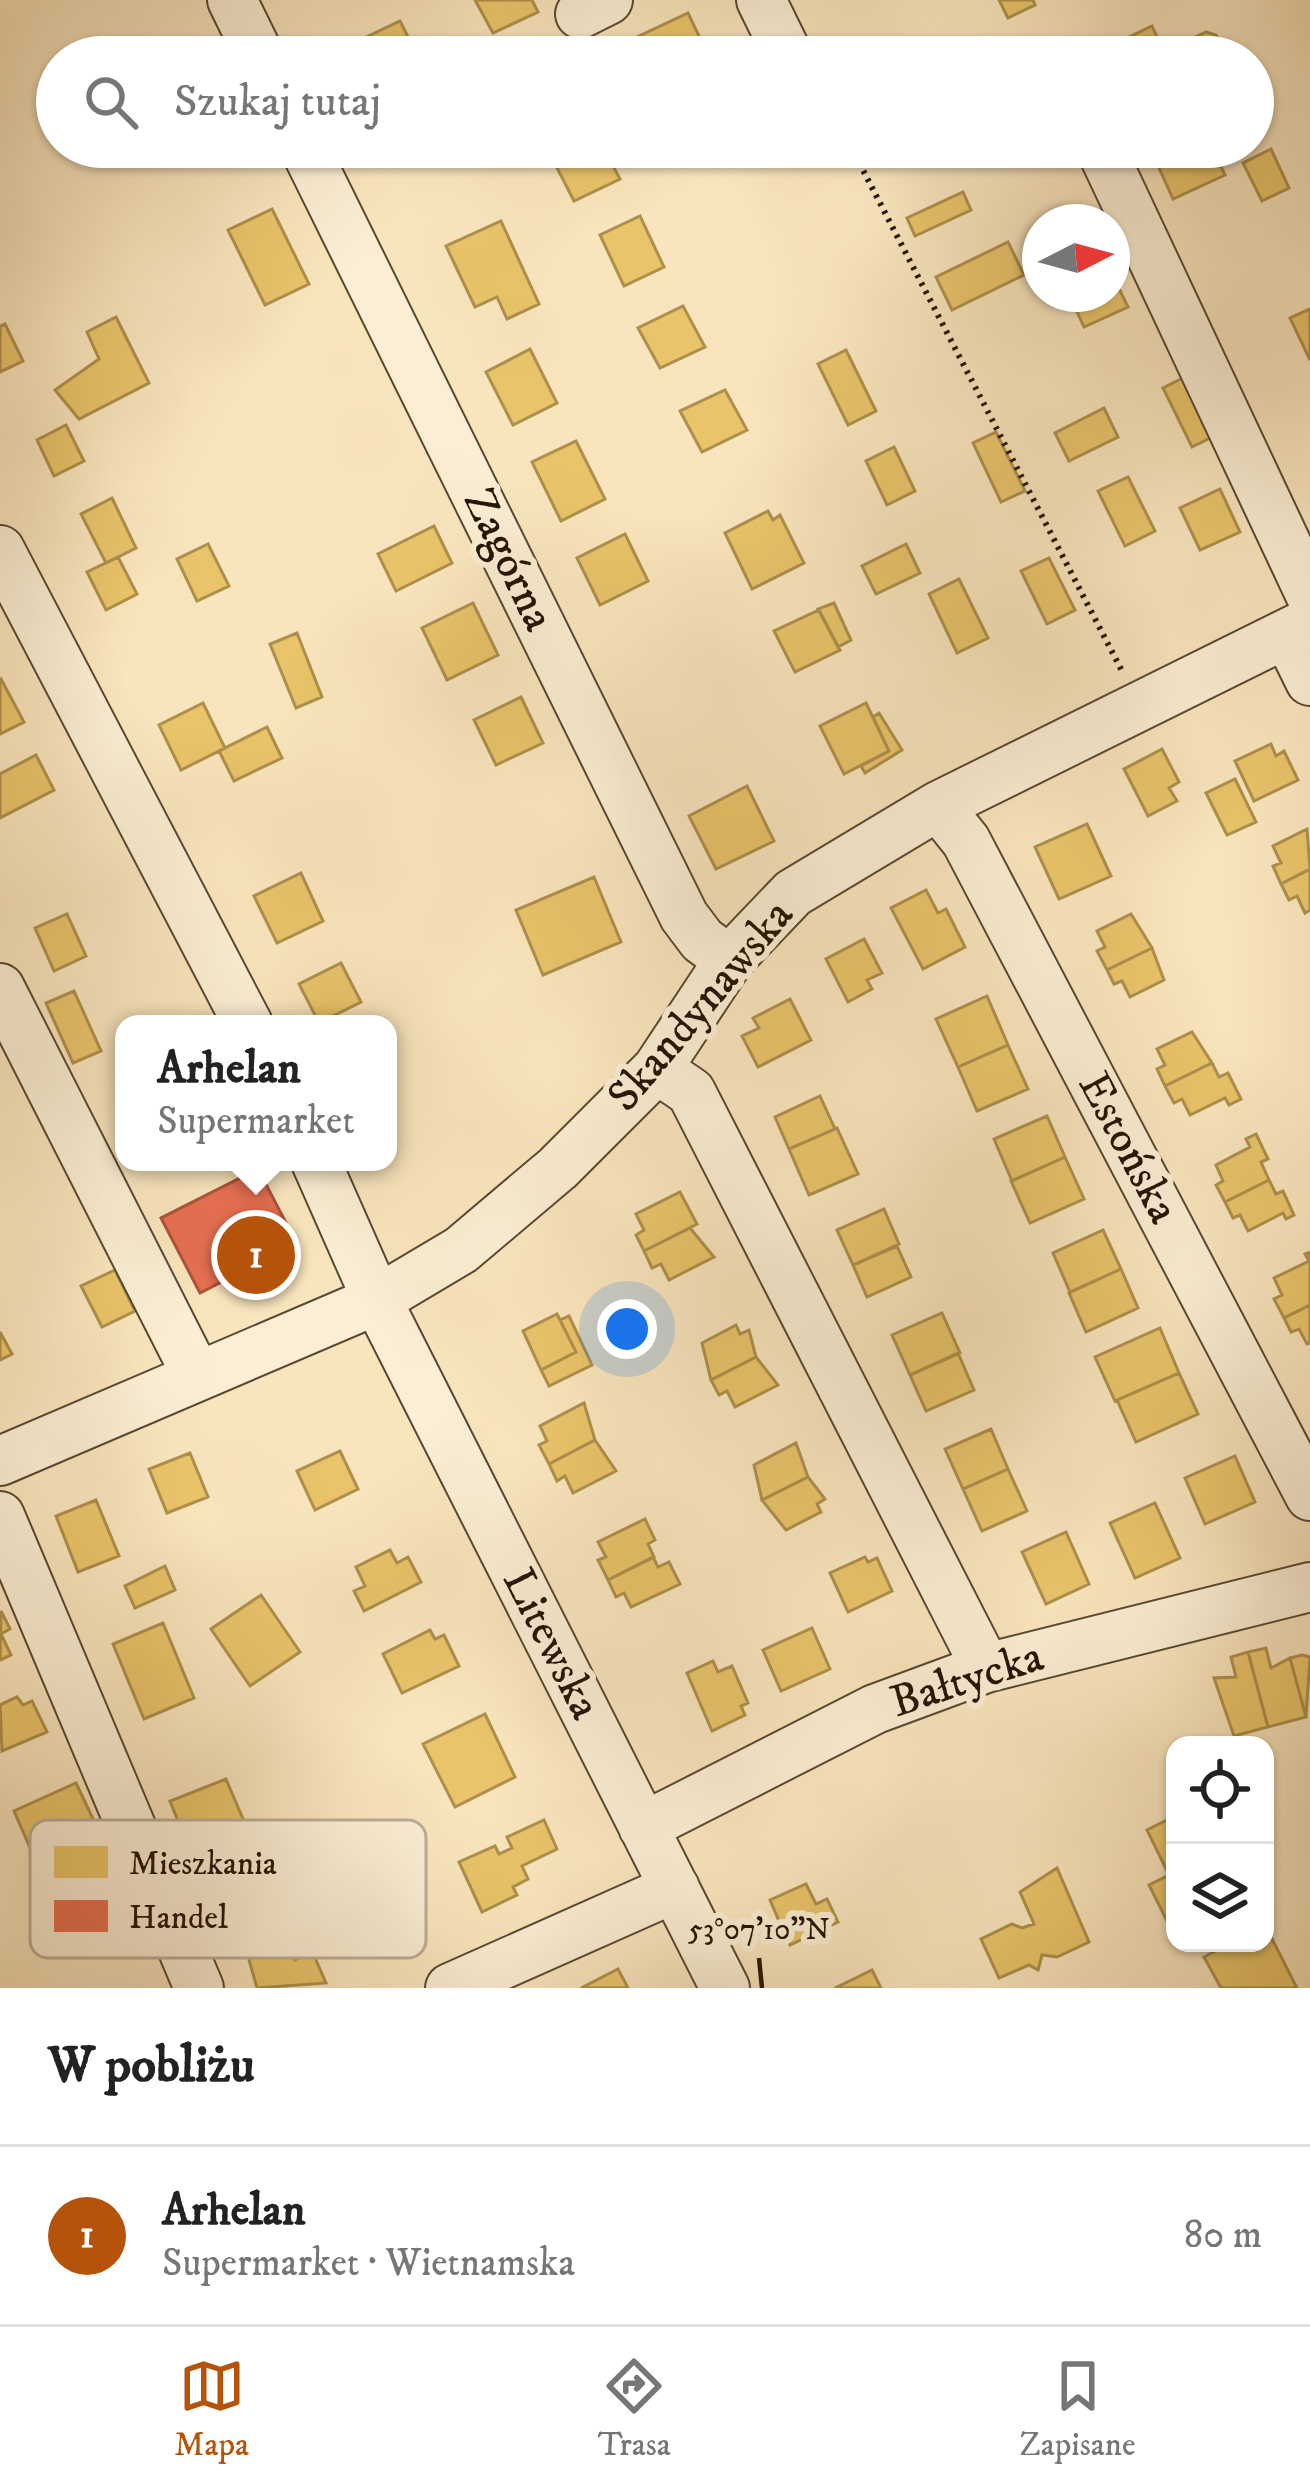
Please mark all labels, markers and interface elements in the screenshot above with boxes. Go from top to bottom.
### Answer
search box [36,36,1274,168]
icon: search [78,69,144,135]
text: Szukaj tutaj [174,74,381,130]
north arrow [1022,204,1130,312]
street label: Zagórna [450,480,566,640]
street label: Skandynawska [596,889,806,1123]
popup [115,1015,397,1171]
text: Arhelan [157,1041,301,1097]
street label: Estońska [1065,1063,1191,1233]
text: Supermarket [157,1097,355,1146]
pin: 1 [217,1210,295,1300]
your location [597,1299,657,1359]
street label: Litewska [489,1559,613,1729]
street label: Bałtycka [884,1629,1050,1731]
map controls [1166,1736,1274,1952]
button: locate [1166,1736,1274,1844]
legend [30,1820,426,1958]
text: Mieszkania [129,1844,277,1885]
button: layers [1166,1844,1274,1952]
text: Handel [129,1898,228,1939]
text: 53°07'10"N [688,1912,830,1949]
text: W pobliżu [48,2034,255,2098]
text: Arhelan [162,2183,305,2239]
text: 1 [80,2211,94,2260]
text: 80 m [1184,2211,1262,2260]
text: Supermarket · Wietnamska [162,2239,575,2288]
tab: Mapa [174,2353,249,2466]
tab: Trasa [598,2353,671,2466]
tab: Zapisane [1019,2353,1136,2466]

